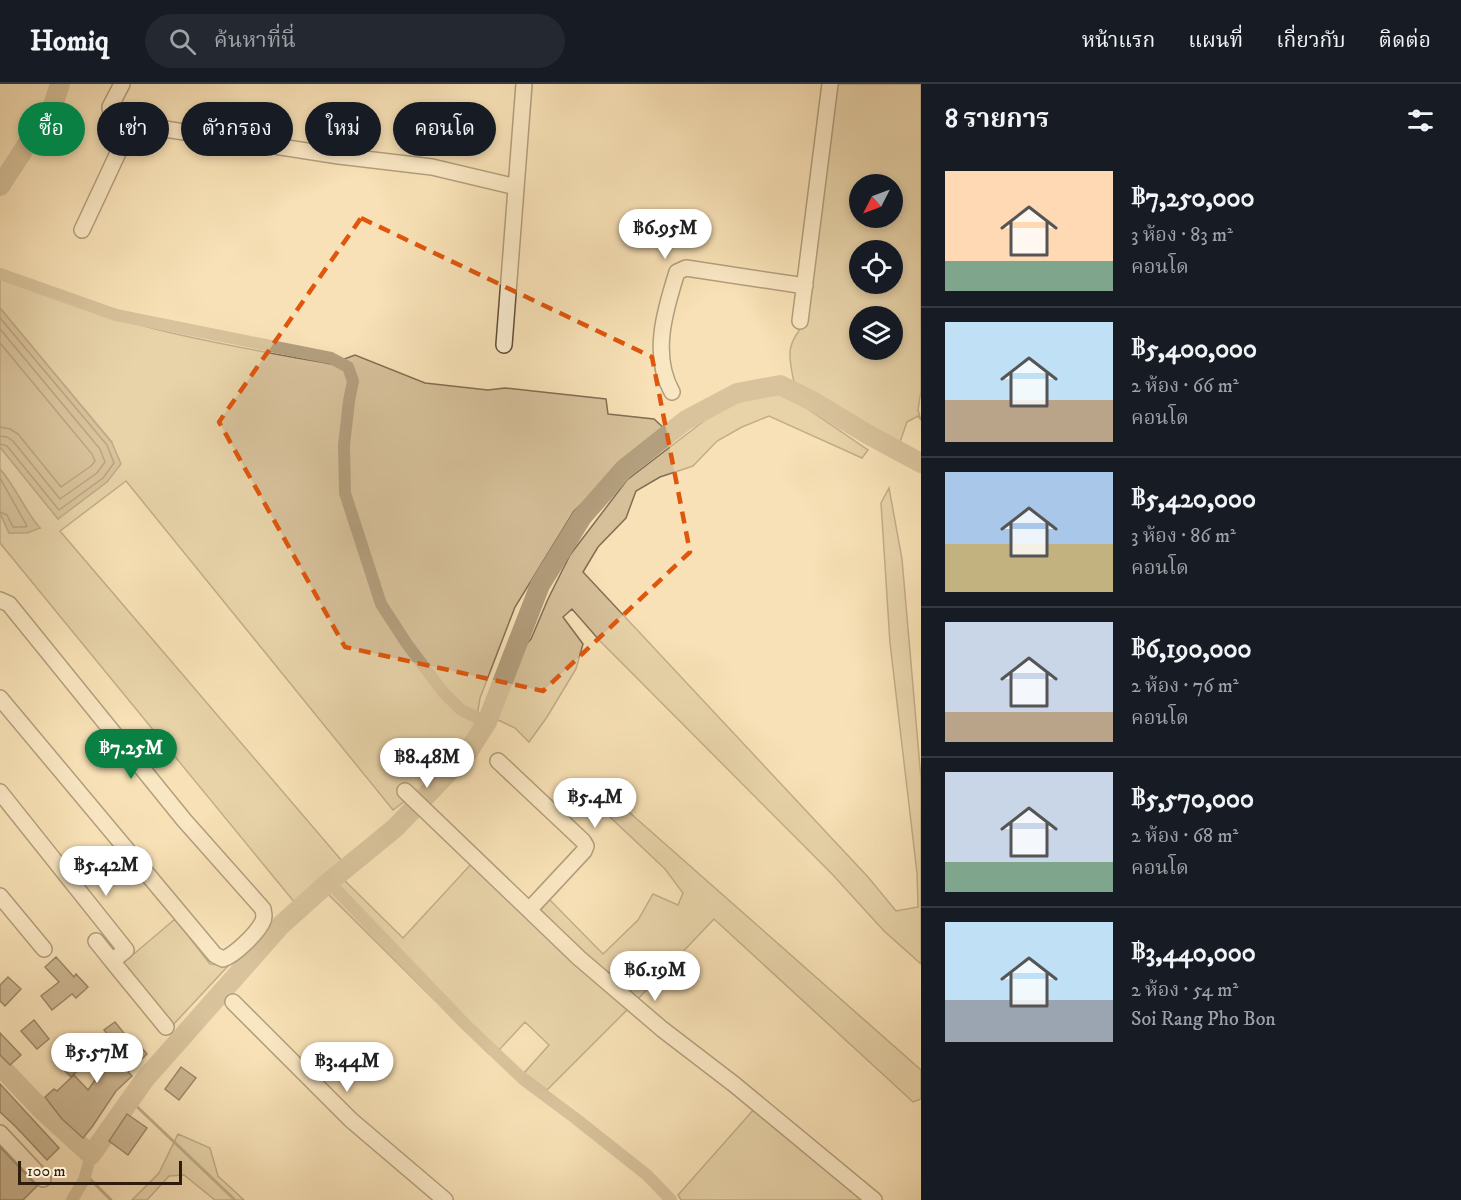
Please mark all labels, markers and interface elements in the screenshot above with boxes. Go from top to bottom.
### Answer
search box [145,14,565,68]
text: Homiq [30,24,109,59]
icon: search [166,25,199,58]
text: ค้นหาที่นี่ [214,27,296,54]
text: หน้าแรก [1082,28,1155,54]
text: แผนที่ [1188,28,1243,54]
text: เกี่ยวกับ [1276,28,1346,54]
text: ติดต่อ [1379,28,1431,54]
chip: ซื้อ [18,102,85,156]
chip: เช่า [97,102,169,156]
chip: ตัวกรอง [181,102,293,156]
chip: ใหม่ [305,102,381,156]
chip: คอนโด [393,102,496,156]
text: 8 รายการ [945,103,1049,136]
icon: filters [1404,104,1437,137]
north arrow [849,174,903,228]
map controls [849,174,903,360]
text: ฿7,250,000 [1131,182,1255,215]
icon: home [993,195,1065,267]
pin: ฿6.95M [616,209,714,260]
text: ฿6.95M [633,216,697,241]
text: 3 ห้อง · 83 m² [1131,223,1233,248]
button: locate [849,240,903,294]
text: คอนโด [1131,255,1189,280]
button: layers [849,306,903,360]
text: ฿5,400,000 [1131,333,1257,366]
icon: home [993,346,1065,418]
text: 2 ห้อง · 66 m² [1131,374,1239,399]
text: คอนโด [1131,406,1189,431]
text: ฿5,420,000 [1131,483,1256,516]
icon: home [993,496,1065,568]
text: 3 ห้อง · 86 m² [1131,524,1236,549]
text: คอนโด [1131,556,1189,581]
text: ฿6,190,000 [1131,633,1252,666]
icon: home [993,646,1065,718]
text: 2 ห้อง · 76 m² [1131,674,1239,699]
text: คอนโด [1131,706,1189,731]
pin: ฿7.25M [82,729,180,780]
text: ฿7.25M [99,736,163,761]
pin: ฿8.48M [378,738,476,789]
text: ฿8.48M [394,745,460,770]
pin: ฿5.4M [553,778,637,829]
text: ฿5,570,000 [1131,783,1254,816]
text: ฿5.4M [567,785,623,810]
icon: home [993,796,1065,868]
text: 2 ห้อง · 68 m² [1131,824,1238,849]
pin: ฿5.42M [57,846,155,897]
text: ฿5.42M [73,853,139,878]
text: คอนโด [1131,856,1189,881]
text: ฿3,440,000 [1131,937,1256,970]
icon: home [993,946,1065,1018]
pin: ฿6.19M [606,951,704,1002]
text: ฿6.19M [624,958,686,983]
text: 2 ห้อง · 54 m² [1131,978,1238,1003]
text: Soi Rang Pho Bon [1131,1007,1276,1032]
pin: ฿5.57M [48,1033,146,1084]
text: ฿5.57M [65,1040,129,1065]
pin: ฿3.44M [298,1042,396,1093]
text: ฿3.44M [315,1049,379,1074]
scale bar [18,1158,182,1186]
text: 100 m [27,1161,66,1181]

